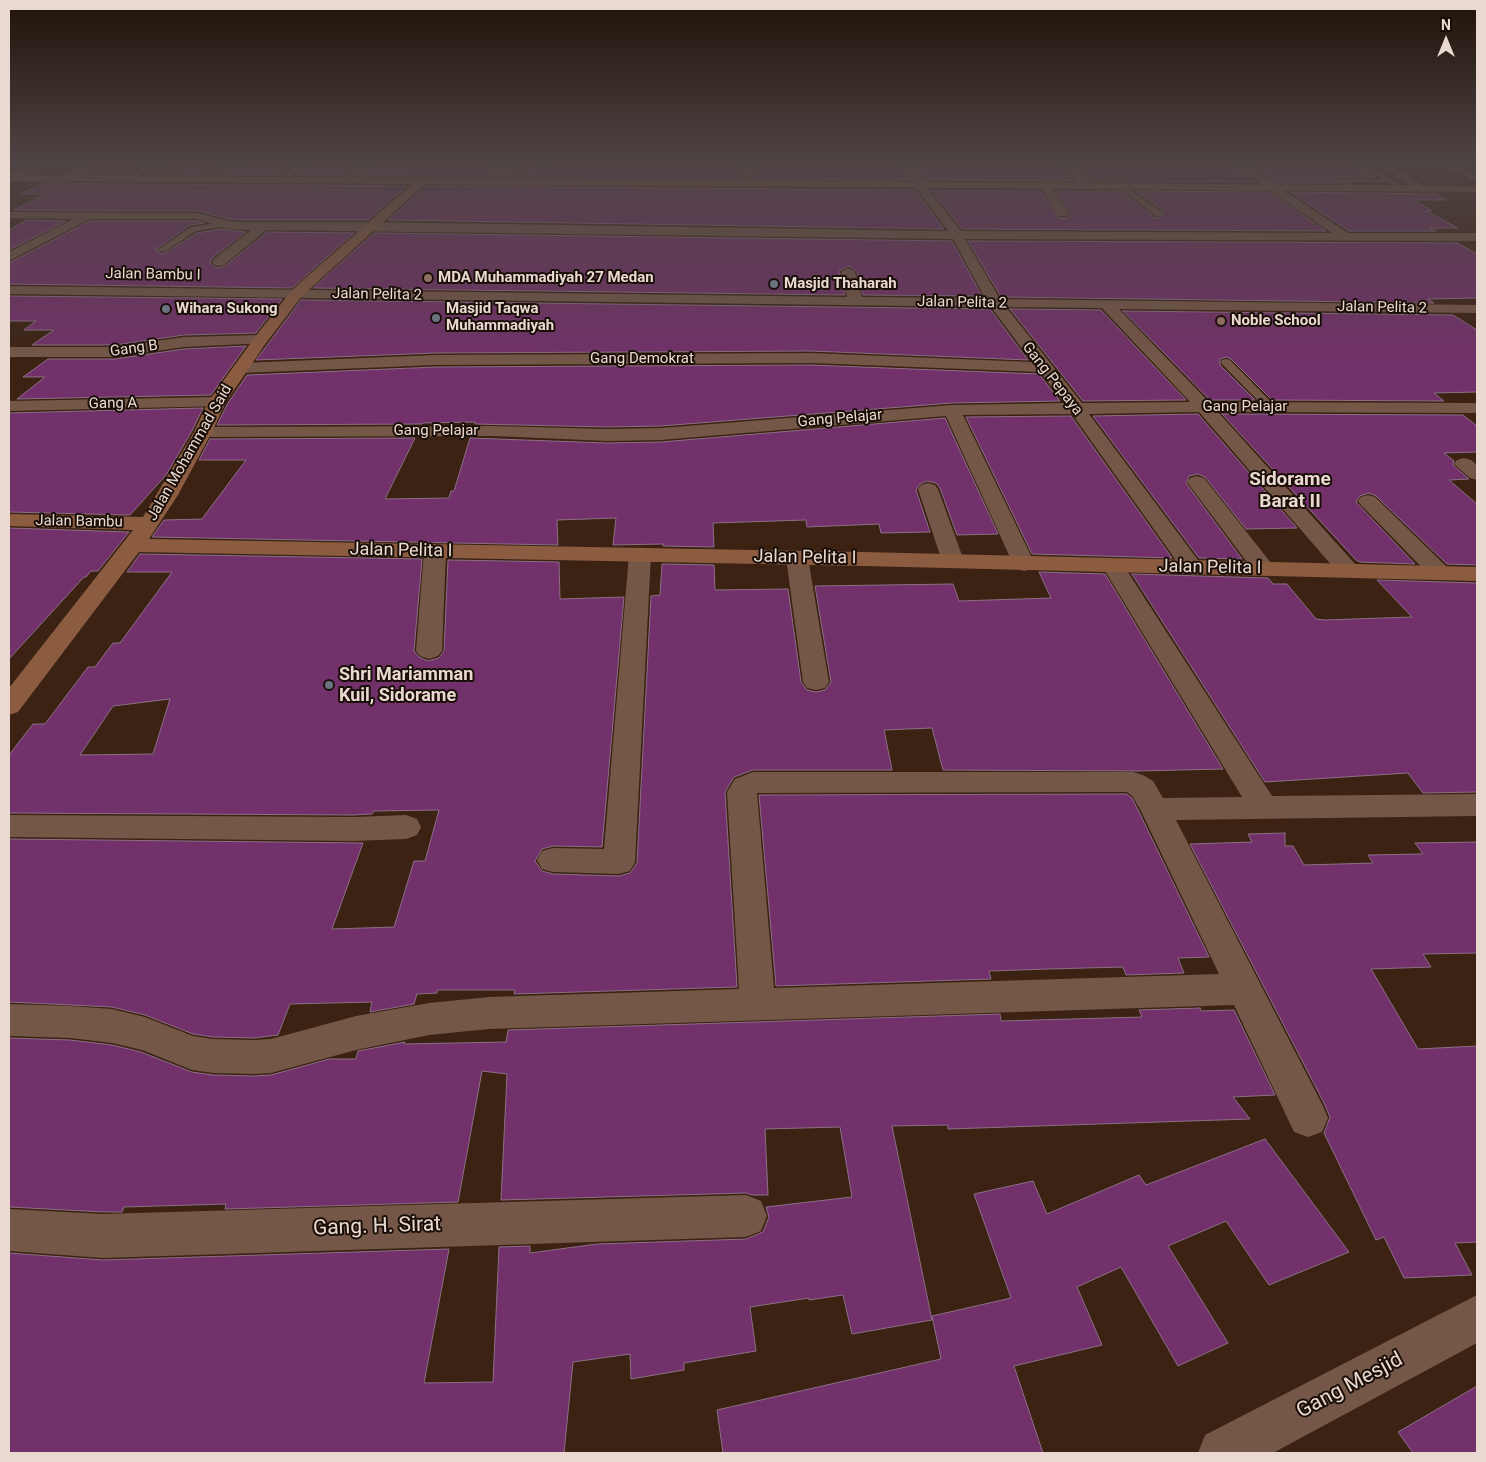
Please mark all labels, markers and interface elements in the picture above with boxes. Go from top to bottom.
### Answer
north arrow [1421,15,1471,65]
text: N [1441,17,1451,33]
street label: Jalan Bambu I [105,265,201,285]
place label: MDA Muhammadiyah 27 Medan [438,269,654,287]
marker: MDA Muhammadiyah 27 Medan [422,272,434,284]
place label: Masjid Thaharah [784,275,897,293]
marker: Masjid Thaharah [768,278,780,290]
street label: Jalan Pelita 2 [332,285,422,305]
street label: Jalan Pelita 2 [917,293,1007,313]
street label: Jalan Pelita 2 [1337,298,1427,318]
place label: Wihara Sukong [176,300,278,318]
place label: Masjid Taqwa Muhammadiyah [446,300,554,335]
marker: Wihara Sukong [160,303,172,315]
marker: Masjid Taqwa Muhammadiyah [430,312,442,324]
place label: Noble School [1231,312,1321,330]
marker: Noble School [1215,315,1227,327]
street label: Gang B [109,337,159,361]
street label: Gang Pepaya [1018,339,1086,419]
street label: Gang Demokrat [590,350,694,368]
street label: Jalan Mohammad Said [144,382,236,524]
street label: Gang A [89,395,137,413]
street label: Gang Pelajar [1203,398,1287,416]
street label: Gang Pelajar [797,406,883,432]
street label: Gang Pelajar [394,422,478,440]
district label: Sidorame Barat II [1249,469,1331,513]
street label: Jalan Bambu [35,512,123,532]
street label: Jalan Pelita I [349,539,453,563]
street label: Jalan Pelita I [753,546,857,570]
street label: Jalan Pelita I [1158,556,1262,580]
place label: Shri Mariamman Kuil, Sidorame [339,664,473,706]
marker: Shri Mariamman Kuil, Sidorame [323,679,335,691]
street label: Gang. H. Sirat [313,1212,441,1242]
street label: Gang Mesjid [1293,1348,1407,1424]

